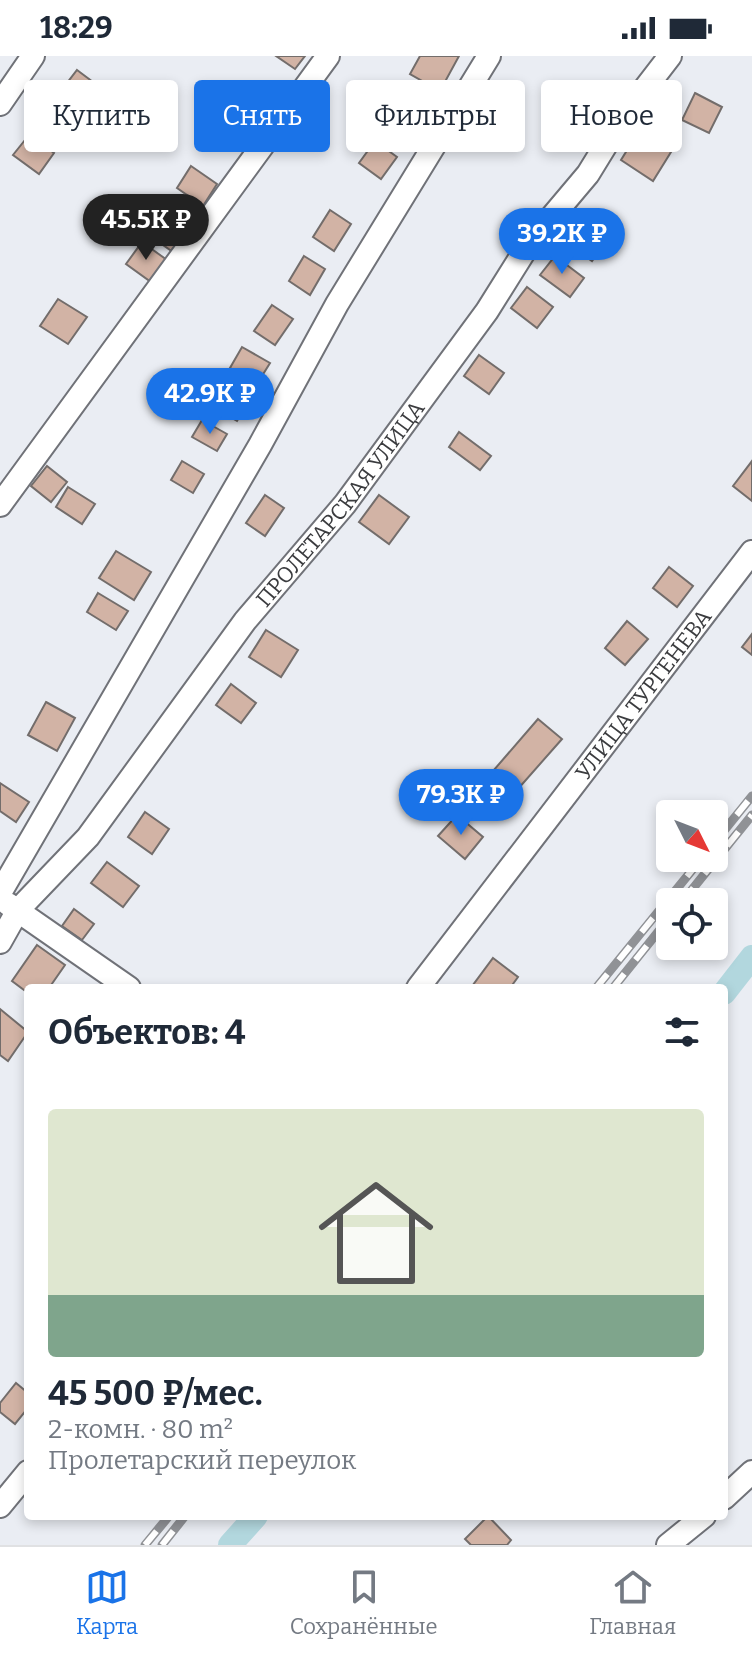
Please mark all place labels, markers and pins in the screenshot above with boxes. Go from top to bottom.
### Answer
pin: 45.5K ₽ [72,194,220,262]
pin: 39.2K ₽ [488,208,636,276]
pin: 42.9K ₽ [136,368,284,436]
pin: 79.3K ₽ [387,769,535,837]

